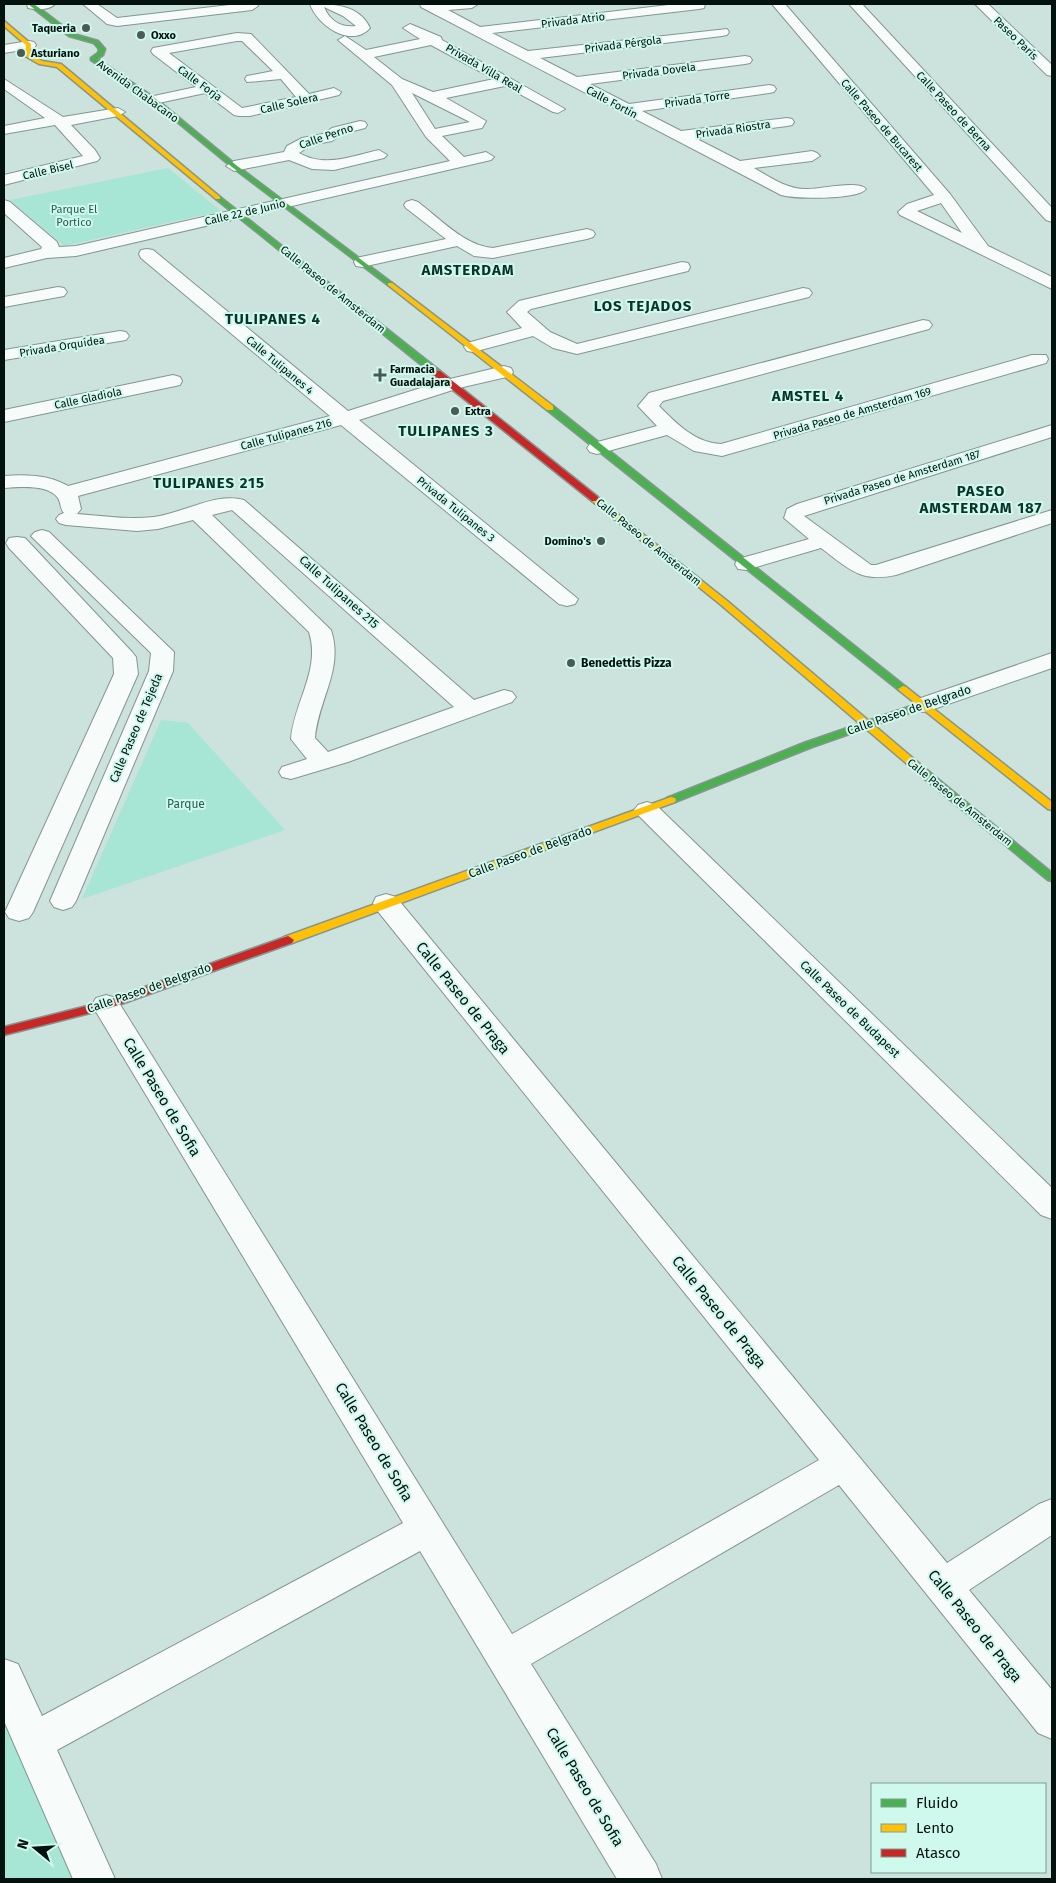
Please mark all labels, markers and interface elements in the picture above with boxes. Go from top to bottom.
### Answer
street label: Privada Atrio [540,10,606,31]
street label: Paseo París [991,14,1040,63]
place label: Taqueria [32,22,76,35]
marker: Taqueria [80,22,92,34]
marker: Oxxo [135,29,147,41]
place label: Oxxo [151,29,177,42]
street label: Privada Pérgola [584,33,662,56]
street label: Privada Villa Real [443,41,524,96]
marker: Asturiano [15,47,27,59]
place label: Asturiano [30,47,80,60]
street label: Avenida Chabacano [94,57,181,125]
street label: Privada Dovela [621,61,697,82]
street label: Calle Forja [175,63,225,104]
street label: Calle Paseo de Berna [913,69,994,154]
street label: Calle Paseo de Bucarest [838,77,925,174]
street label: Calle Fortín [584,83,640,121]
street label: Privada Torre [664,88,731,111]
street label: Calle Solera [259,91,319,116]
street label: Privada Riostra [695,118,771,141]
street label: Calle Perno [297,121,355,152]
street label: Calle Bisel [22,158,75,183]
street label: Calle 22 de Junio [204,197,287,228]
park label: Parque El Portico [51,203,97,229]
street label: Calle Paseo de Amsterdam [278,243,388,336]
district label: AMSTERDAM [420,261,515,279]
district label: LOS TEJADOS [594,297,692,315]
district label: TULIPANES 4 [225,310,321,328]
street label: Privada Orquídea [18,333,106,360]
street label: Calle Tulipanes 4 [243,333,316,397]
place label: Farmacia Guadalajara [390,363,450,389]
marker: Farmacia Guadalajara [374,369,386,381]
street label: Calle Gladiola [53,385,123,412]
street label: Privada Paseo de Amsterdam 169 [772,385,933,442]
district label: AMSTEL 4 [771,387,844,405]
marker: Extra [449,405,461,417]
place label: Extra [465,405,491,418]
street label: Calle Tulipanes 216 [239,416,333,453]
district label: TULIPANES 3 [398,422,494,440]
street label: Privada Paseo de Amsterdam 187 [822,447,982,508]
district label: TULIPANES 215 [153,474,265,492]
street label: Privada Tulipanes 3 [414,474,497,545]
district label: PASEO AMSTERDAM 187 [918,482,1043,517]
street label: Calle Paseo de Amsterdam [594,496,704,589]
place label: Domino's [545,535,592,548]
marker: Domino's [595,535,607,547]
street label: Calle Tulipanes 215 [296,553,382,631]
place label: Benedettis Pizza [581,656,672,670]
marker: Benedettis Pizza [565,657,577,669]
street label: Calle Paseo de Tejeda [107,671,165,785]
street label: Calle Paseo de Belgrado [845,682,973,738]
street label: Calle Paseo de Amsterdam [905,756,1015,849]
park label: Parque [167,797,205,811]
street label: Calle Paseo de Belgrado [466,823,594,881]
street label: Calle Paseo de Praga [412,938,514,1058]
street label: Calle Paseo de Budapest [797,958,903,1061]
street label: Calle Paseo de Belgrado [85,960,213,1016]
street label: Calle Paseo de Sofia [119,1034,205,1160]
street label: Calle Paseo de Praga [668,1252,770,1372]
street label: Calle Paseo de Sofia [331,1379,417,1505]
street label: Calle Paseo de Praga [924,1566,1026,1686]
street label: Calle Paseo de Sofia [542,1724,628,1850]
legend [871,1783,1046,1873]
text: Fluido [916,1794,958,1812]
text: Lento [916,1819,954,1837]
north arrow [10,1823,60,1873]
text: N [14,1837,33,1851]
text: Atasco [916,1844,961,1862]

